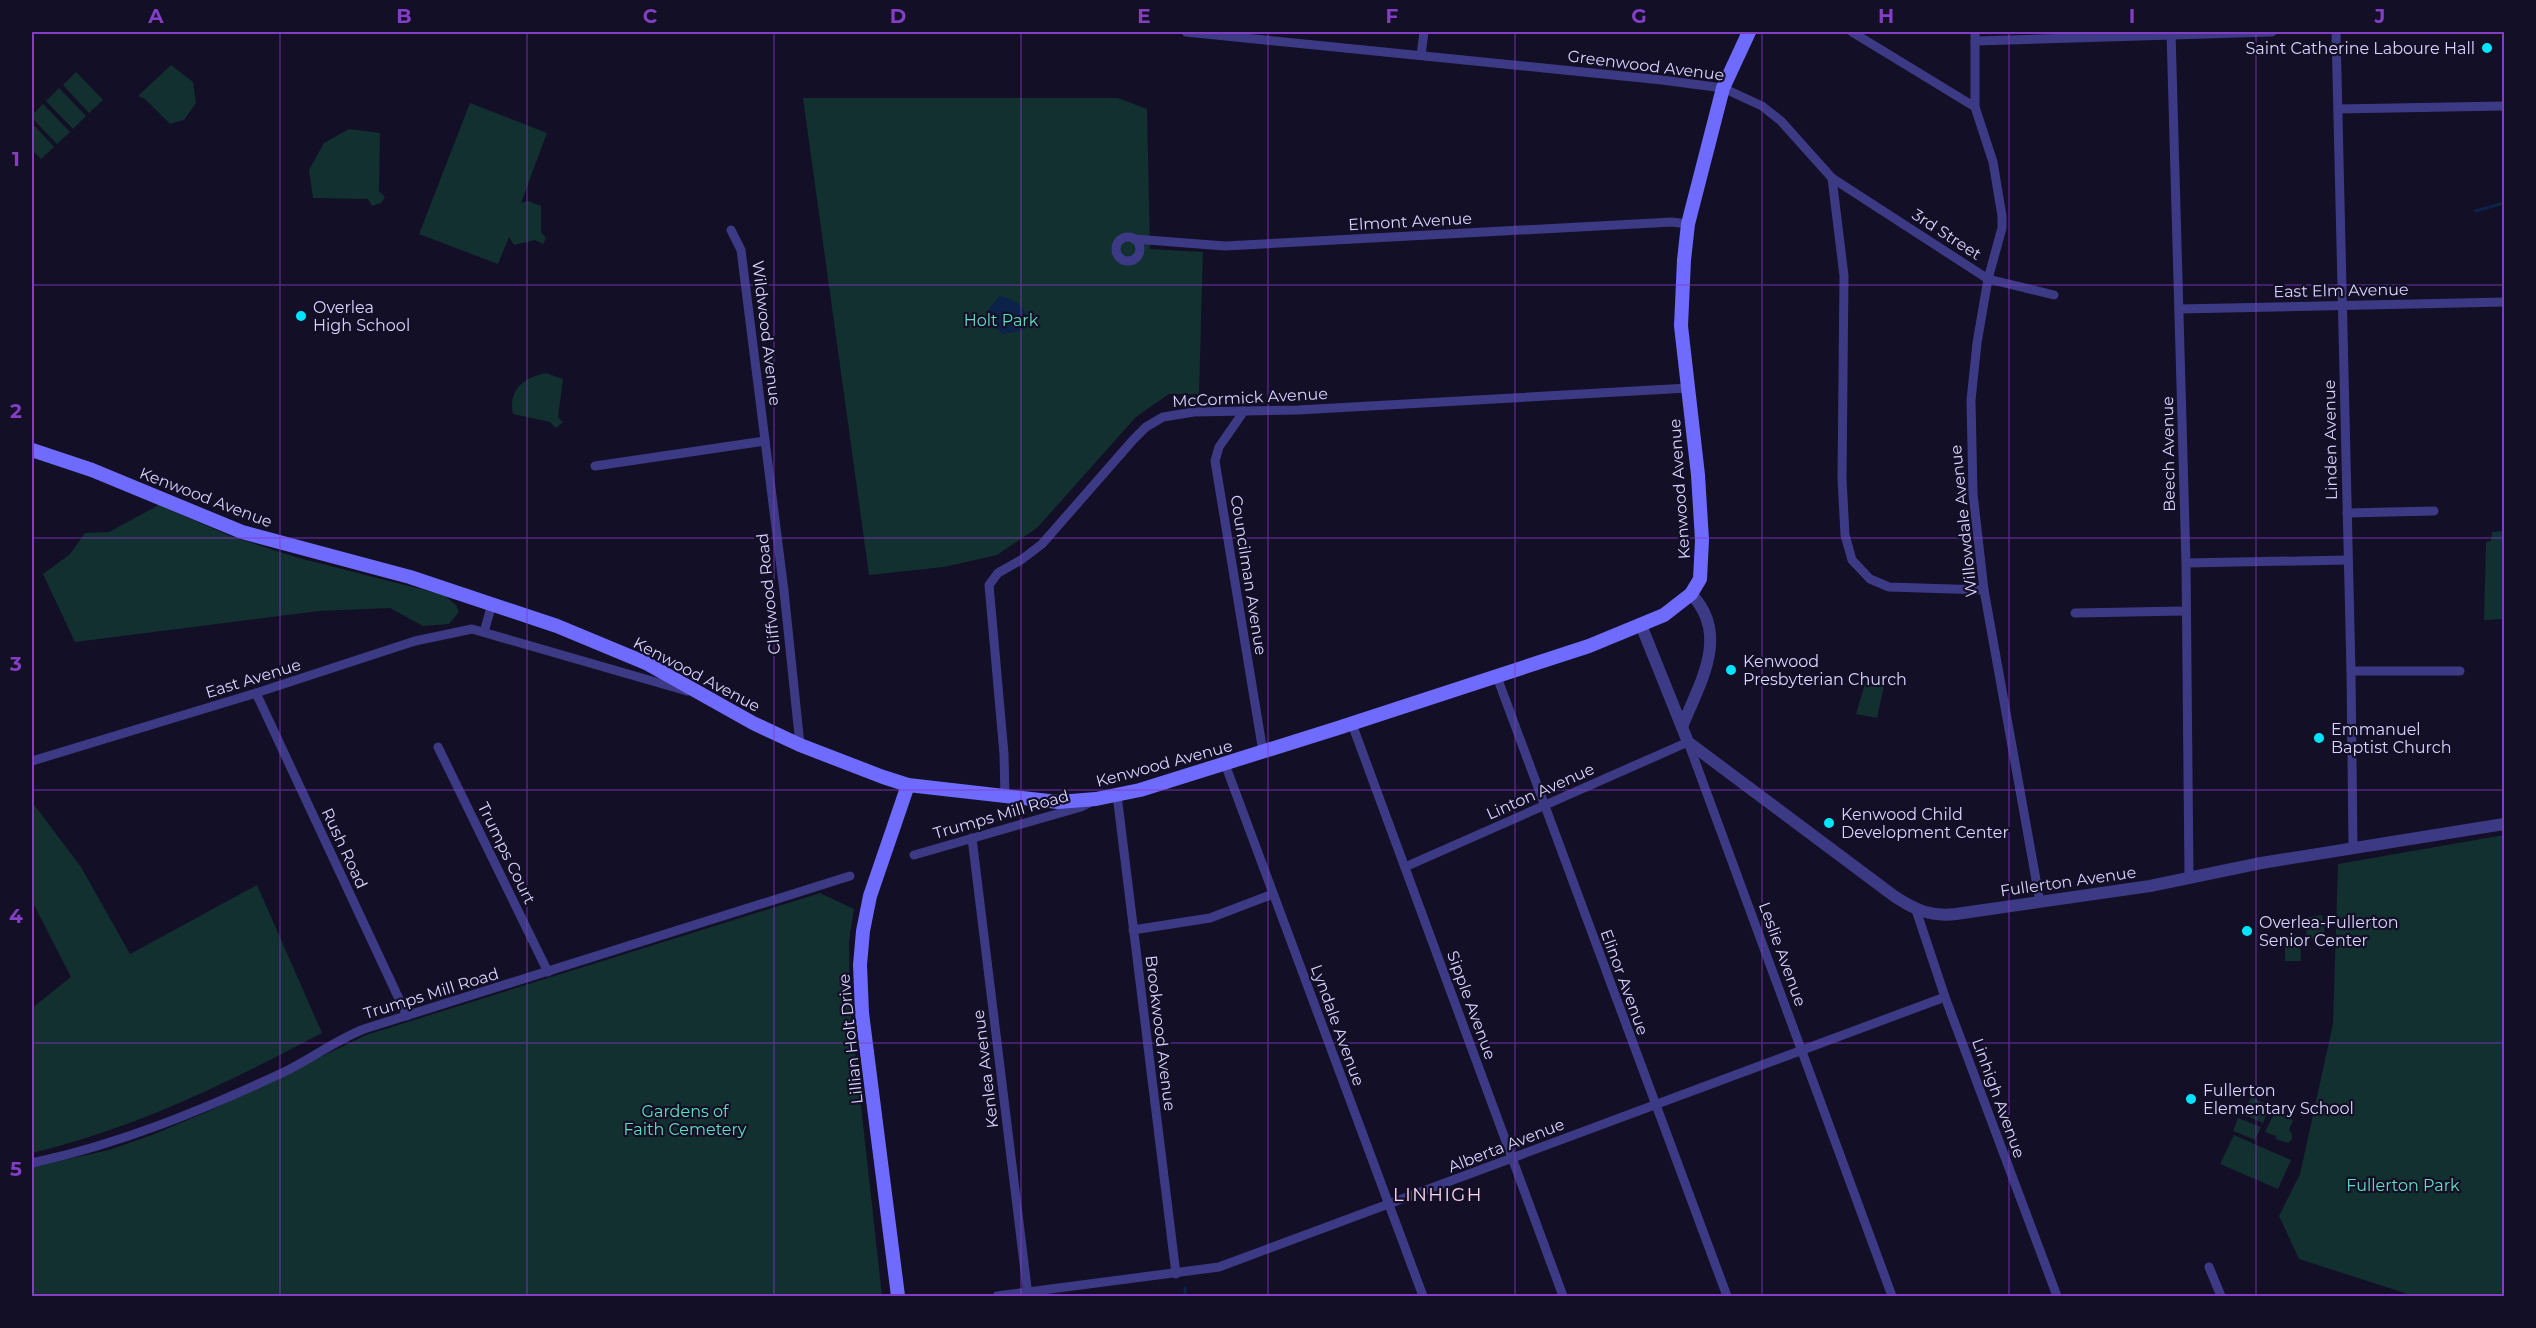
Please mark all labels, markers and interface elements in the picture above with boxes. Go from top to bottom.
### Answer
text: A [147,4,164,28]
text: B [396,4,412,28]
text: C [643,4,658,28]
text: D [890,4,906,28]
text: E [1137,4,1151,28]
text: F [1386,4,1399,28]
text: G [1631,4,1647,28]
text: H [1878,4,1894,28]
text: I [2129,4,2135,28]
text: J [2374,4,2385,28]
place label: Saint Catherine Laboure Hall [2245,39,2475,58]
marker: Saint Catherine Laboure Hall [2480,41,2494,55]
street label: Greenwood Avenue [1566,46,1725,85]
text: 1 [12,147,20,171]
street label: 3rd Street [1909,205,1985,264]
street label: Elmont Avenue [1348,209,1472,234]
street label: Wildwood Avenue [748,259,785,407]
street label: East Elm Avenue [2273,280,2409,301]
place label: Overlea High School [313,298,410,335]
marker: Overlea High School [294,309,308,323]
park label: Holt Park [964,311,1039,330]
street label: Linden Avenue [2320,380,2341,500]
street label: McCormick Avenue [1172,384,1328,411]
street label: Beech Avenue [2158,396,2179,512]
text: 2 [10,399,22,423]
street label: Kenwood Avenue [1665,418,1694,560]
street label: Willowdale Avenue [1946,444,1981,598]
street label: Kenwood Avenue [137,463,275,532]
street label: Councilman Avenue [1226,494,1271,657]
street label: Cliffwood Road [753,532,784,655]
street label: Kenwood Avenue [630,633,763,716]
text: 3 [9,652,22,676]
place label: Kenwood Presbyterian Church [1743,652,1907,689]
street label: East Avenue [203,655,303,702]
marker: Kenwood Presbyterian Church [1724,663,1738,677]
place label: Emmanuel Baptist Church [2331,720,2451,757]
marker: Emmanuel Baptist Church [2312,731,2326,745]
street label: Kenwood Avenue [1094,736,1235,791]
street label: Linton Avenue [1483,759,1597,824]
street label: Trumps Mill Road [931,786,1071,843]
street label: Trumps Court [474,799,540,908]
street label: Rush Road [318,805,372,892]
place label: Kenwood Child Development Center [1841,805,2009,842]
marker: Kenwood Child Development Center [1822,816,1836,830]
street label: Fullerton Avenue [1999,863,2137,900]
street label: Leslie Avenue [1755,899,1810,1009]
text: 4 [9,904,23,928]
place label: Overlea-Fullerton Senior Center [2259,913,2399,950]
marker: Overlea-Fullerton Senior Center [2240,924,2254,938]
street label: Elinor Avenue [1597,927,1652,1038]
street label: Sipple Avenue [1443,948,1500,1062]
street label: Brookwood Avenue [1142,954,1179,1112]
street label: Lyndale Avenue [1307,962,1368,1088]
street label: Trumps Mill Road [361,964,501,1023]
street label: Lillian Holt Drive [834,973,867,1105]
street label: Kenlea Avenue [969,1009,1002,1129]
street label: Linhigh Avenue [1968,1036,2029,1161]
place label: Fullerton Elementary School [2203,1081,2354,1118]
marker: Fullerton Elementary School [2184,1092,2198,1106]
park label: Gardens of Faith Cemetery [623,1102,747,1139]
street label: Alberta Avenue [1445,1115,1567,1176]
text: 5 [10,1157,22,1181]
park label: Fullerton Park [2346,1176,2460,1195]
district label: LINHIGH [1393,1184,1483,1206]

